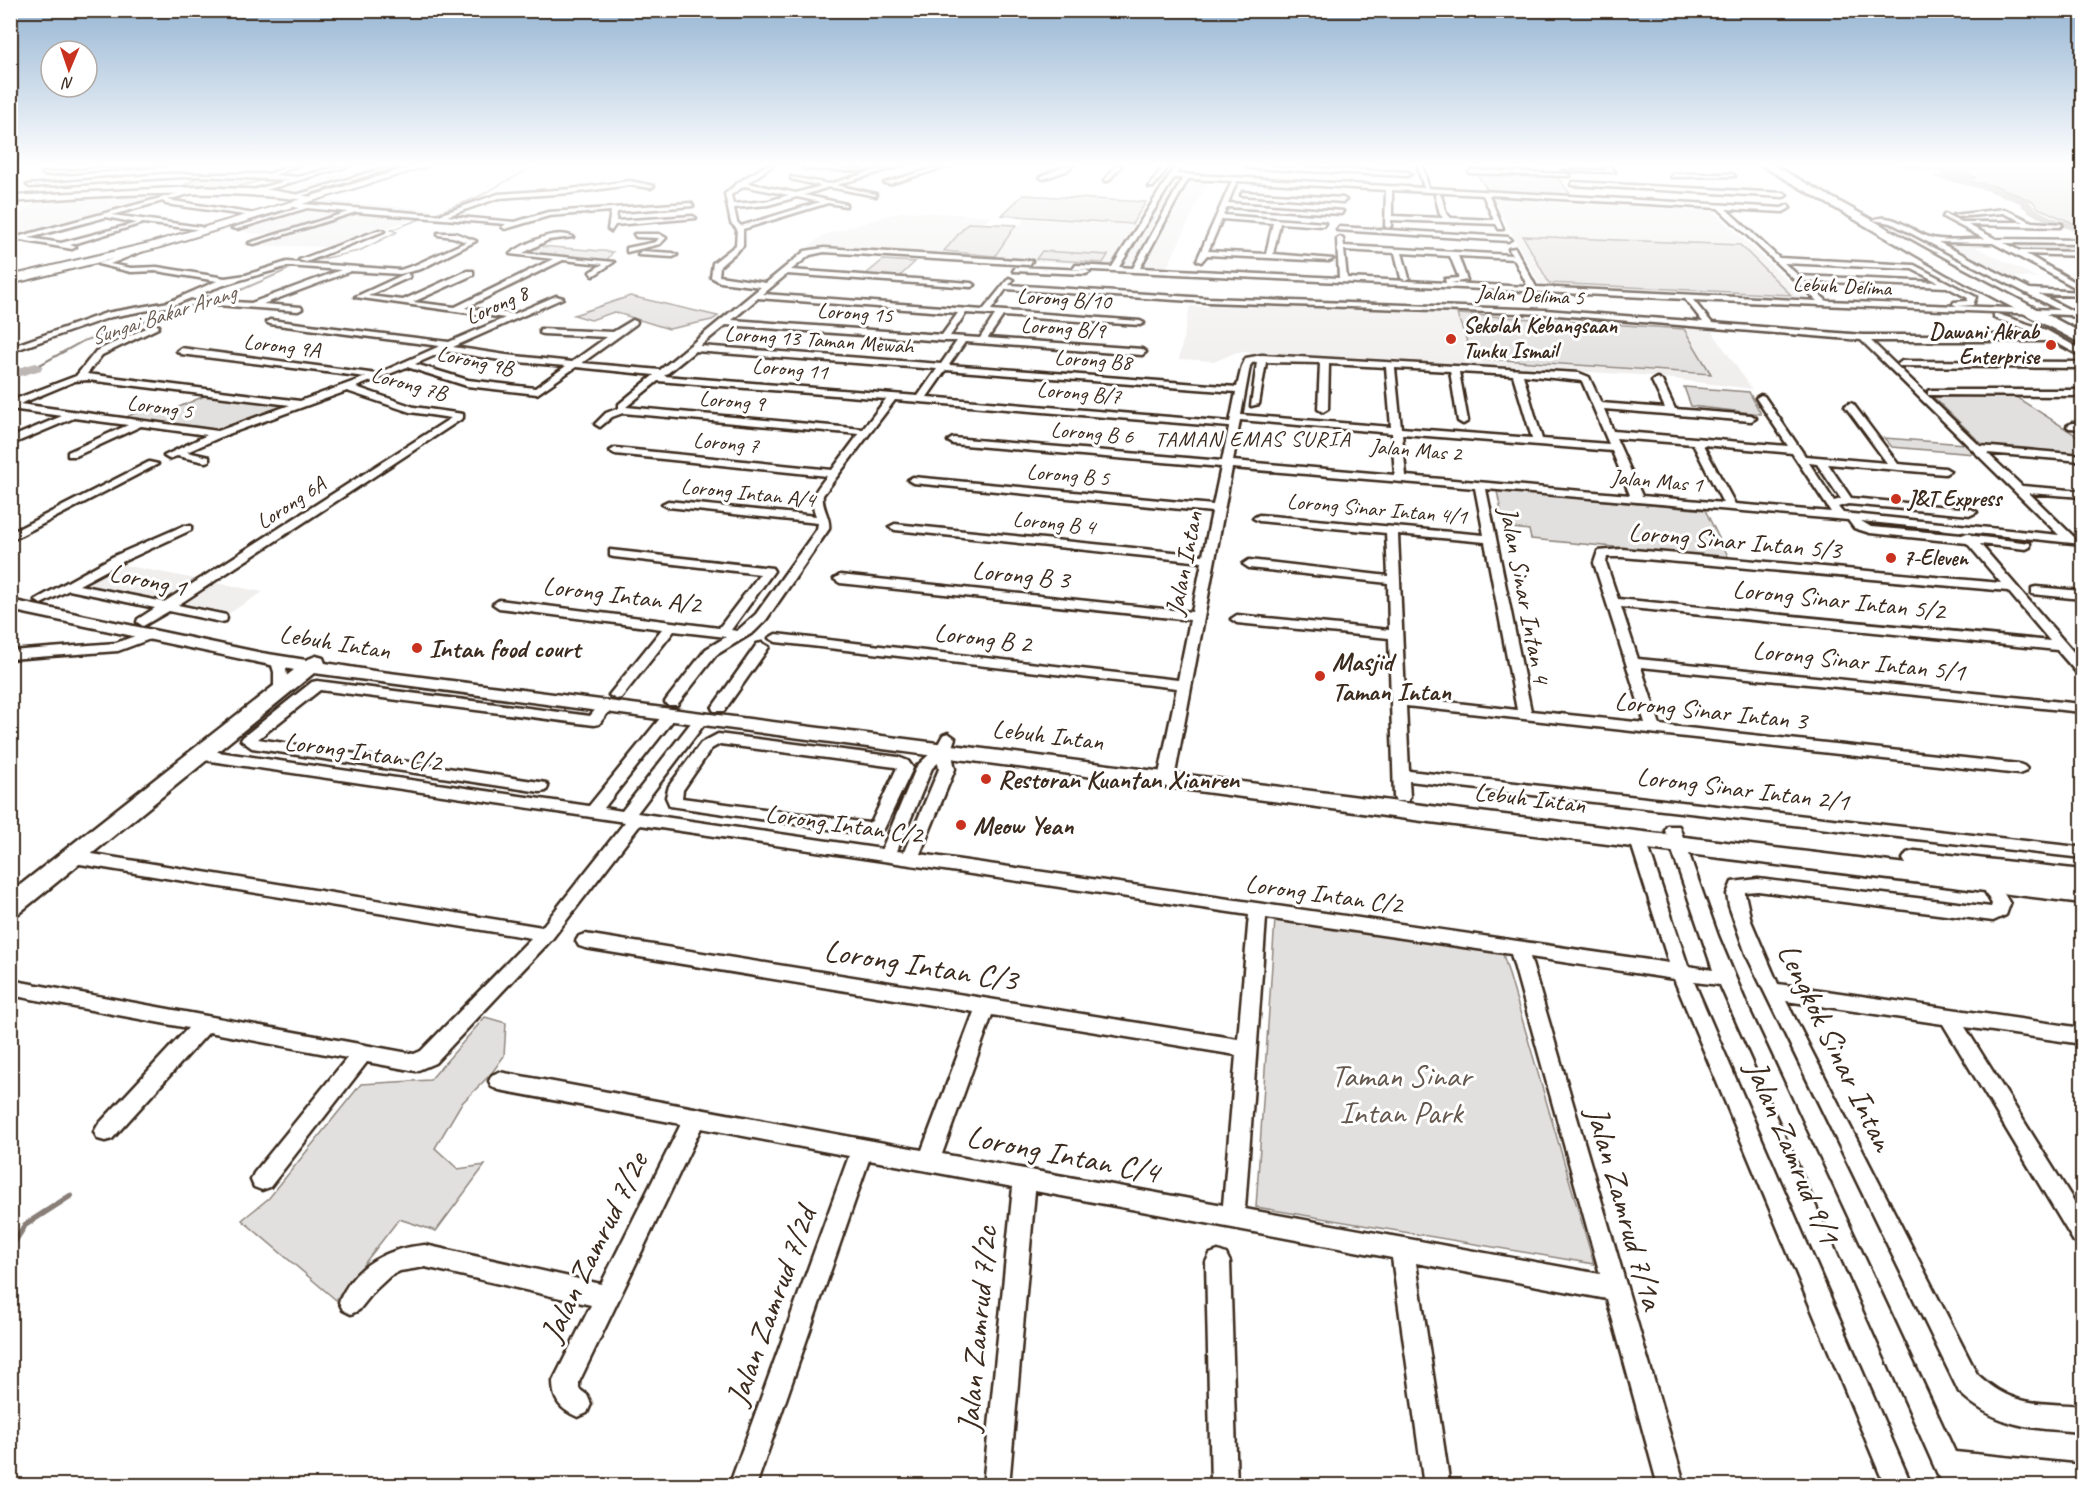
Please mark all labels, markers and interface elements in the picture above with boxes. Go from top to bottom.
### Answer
north arrow [39,39,99,99]
text: N [60,73,74,93]
street label: Lebuh Delima [1792,269,1893,303]
water label: Sungai Bakar Arang [87,277,242,352]
street label: Lorong 8 [461,278,535,331]
street label: Jalan Delima 5 [1474,278,1586,312]
street label: Lorong B/10 [1016,282,1114,316]
street label: Lorong 15 [816,296,895,330]
street label: Lorong B/9 [1020,311,1108,345]
place label: Sekolah Kebangsaan Tunku Ismail [1463,312,1618,365]
place label: Dawani Akrab Enterprise [1930,318,2041,371]
street label: Lorong 13 Taman Mewah [724,319,916,361]
street label: Lorong 9A [242,327,323,365]
marker: Sekolah Kebangsaan Tunku Ismail [1444,332,1458,346]
marker: Dawani Akrab Enterprise [2044,338,2058,352]
street label: Lorong 9B [434,339,517,383]
street label: Lorong B8 [1054,343,1135,377]
street label: Lorong 11 [751,352,830,386]
street label: Lorong 7B [368,360,451,408]
street label: Lorong B/7 [1036,375,1123,411]
street label: Lorong 9 [698,384,768,418]
street label: Lorong 5 [125,389,196,426]
street label: Lorong B 6 [1050,415,1135,451]
district label: TAMAN EMAS SURIA [1155,425,1351,453]
street label: Lorong 7 [692,426,761,460]
street label: Jalan Mas 2 [1368,432,1465,468]
street label: Lorong B 5 [1026,457,1111,493]
street label: Jalan Mas 1 [1609,463,1705,499]
street label: Lorong 6A [251,470,332,536]
street label: Lorong Intan A/4 [680,472,819,514]
place label: J&T Express [1906,485,2004,513]
street label: Lorong Sinar Intan 4/1 [1286,487,1469,531]
marker: J&T Express [1889,492,1903,506]
street label: Jalan Sinar Intan 4 [1491,502,1559,688]
street label: Lorong B 4 [1011,505,1099,541]
street label: Jalan Intan [1157,508,1210,620]
street label: Lorong Sinar Intan 5/3 [1627,515,1845,567]
place label: 7-Eleven [1903,544,1970,572]
marker: 7-Eleven [1884,551,1898,565]
street label: Lorong B 3 [971,553,1074,597]
street label: Lorong 1 [107,556,191,604]
street label: Lorong Intan A/2 [541,569,705,621]
street label: Lorong Sinar Intan 5/2 [1731,572,1949,628]
street label: Lorong B 2 [933,616,1036,661]
street label: Lebuh Intan [277,617,393,667]
place label: Intan food court [429,632,583,665]
street label: Lorong Sinar Intan 5/1 [1751,633,1968,689]
marker: Intan food court [410,641,424,655]
place label: Masjid Taman Intan [1332,645,1452,708]
marker: Masjid Taman Intan [1313,669,1327,683]
street label: Lorong Sinar Intan 3 [1613,685,1811,738]
street label: Lebuh Intan [991,712,1106,758]
street label: Lorong Intan C/2 [282,725,446,780]
street label: Lorong Sinar Intan 2/1 [1635,760,1852,819]
place label: Restoran Kuantan Xianren [998,763,1240,796]
marker: Restoran Kuantan Xianren [979,772,993,786]
street label: Lebuh Intan [1473,775,1588,821]
street label: Lorong Intan C/2 [763,797,927,852]
place label: Meow Yean [973,809,1075,842]
marker: Meow Yean [954,818,968,832]
street label: Lorong Intan C/2 [1243,867,1407,922]
street label: Lorong Intan C/3 [822,930,1023,1001]
street label: Lengkok Sinar Intan [1768,936,1905,1159]
street label: Jalan Zamrud 9/1 [1735,1053,1851,1251]
park label: Taman Sinar Intan Park [1331,1055,1475,1133]
street label: Jalan Zamrud 7/1a [1576,1100,1674,1316]
street label: Lorong Intan C/4 [963,1115,1166,1193]
street label: Jalan Zamrud 7/2e [530,1144,659,1350]
street label: Jalan Zamrud 7/2d [716,1197,827,1412]
street label: Jalan Zamrud 7/2c [947,1223,1007,1435]

